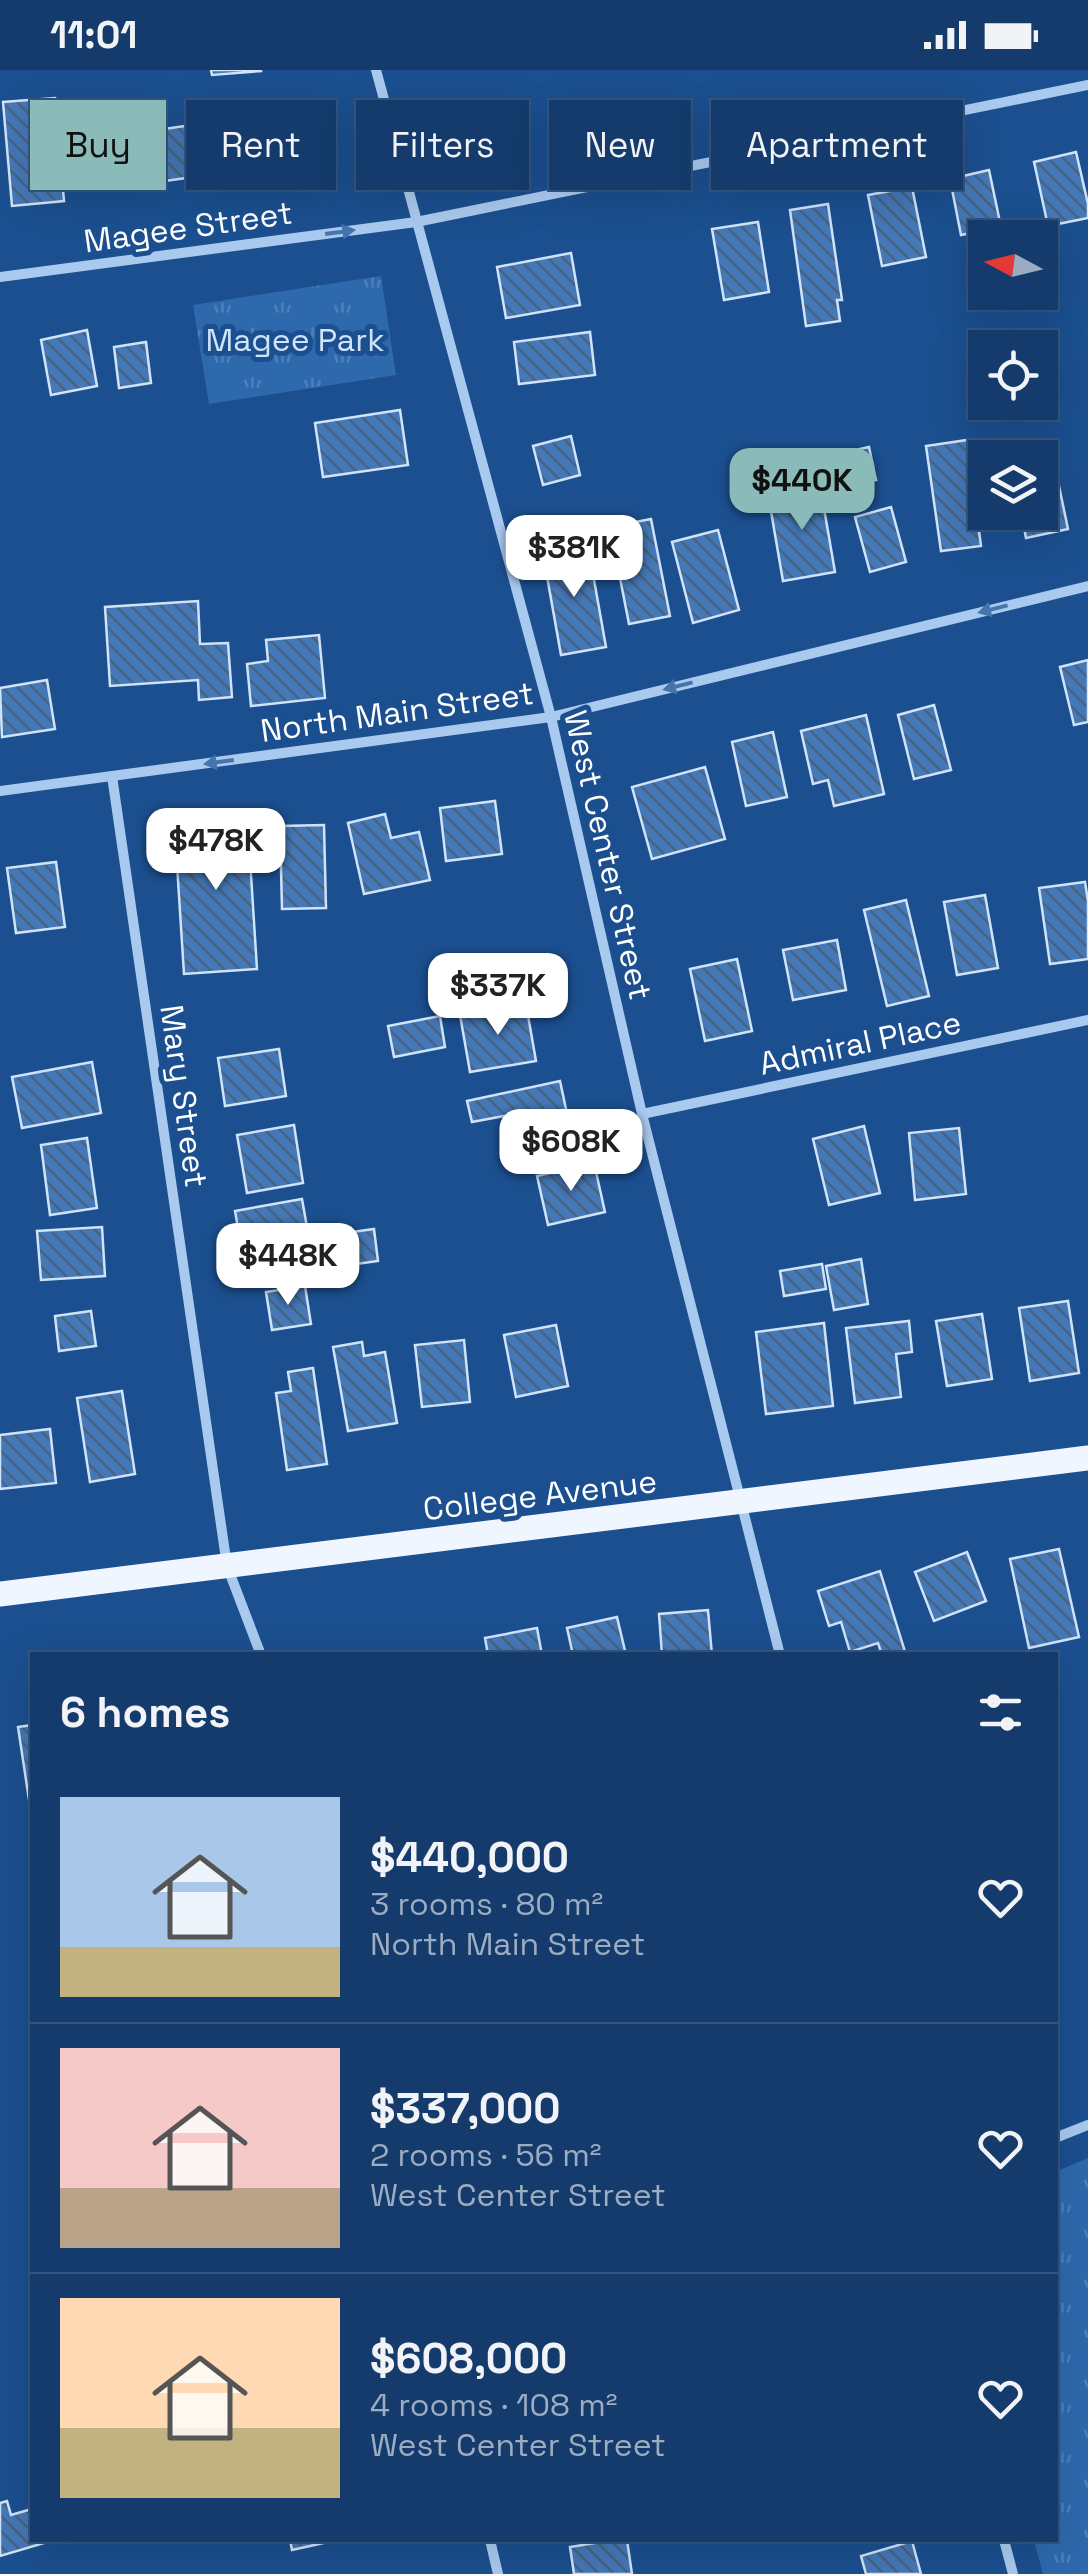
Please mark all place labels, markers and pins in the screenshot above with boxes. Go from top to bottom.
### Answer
pin: $440K [732,448,872,533]
pin: $381K [504,515,644,600]
pin: $478K [146,808,286,893]
pin: $337K [428,953,568,1038]
pin: $608K [501,1109,641,1194]
pin: $448K [218,1223,358,1308]

